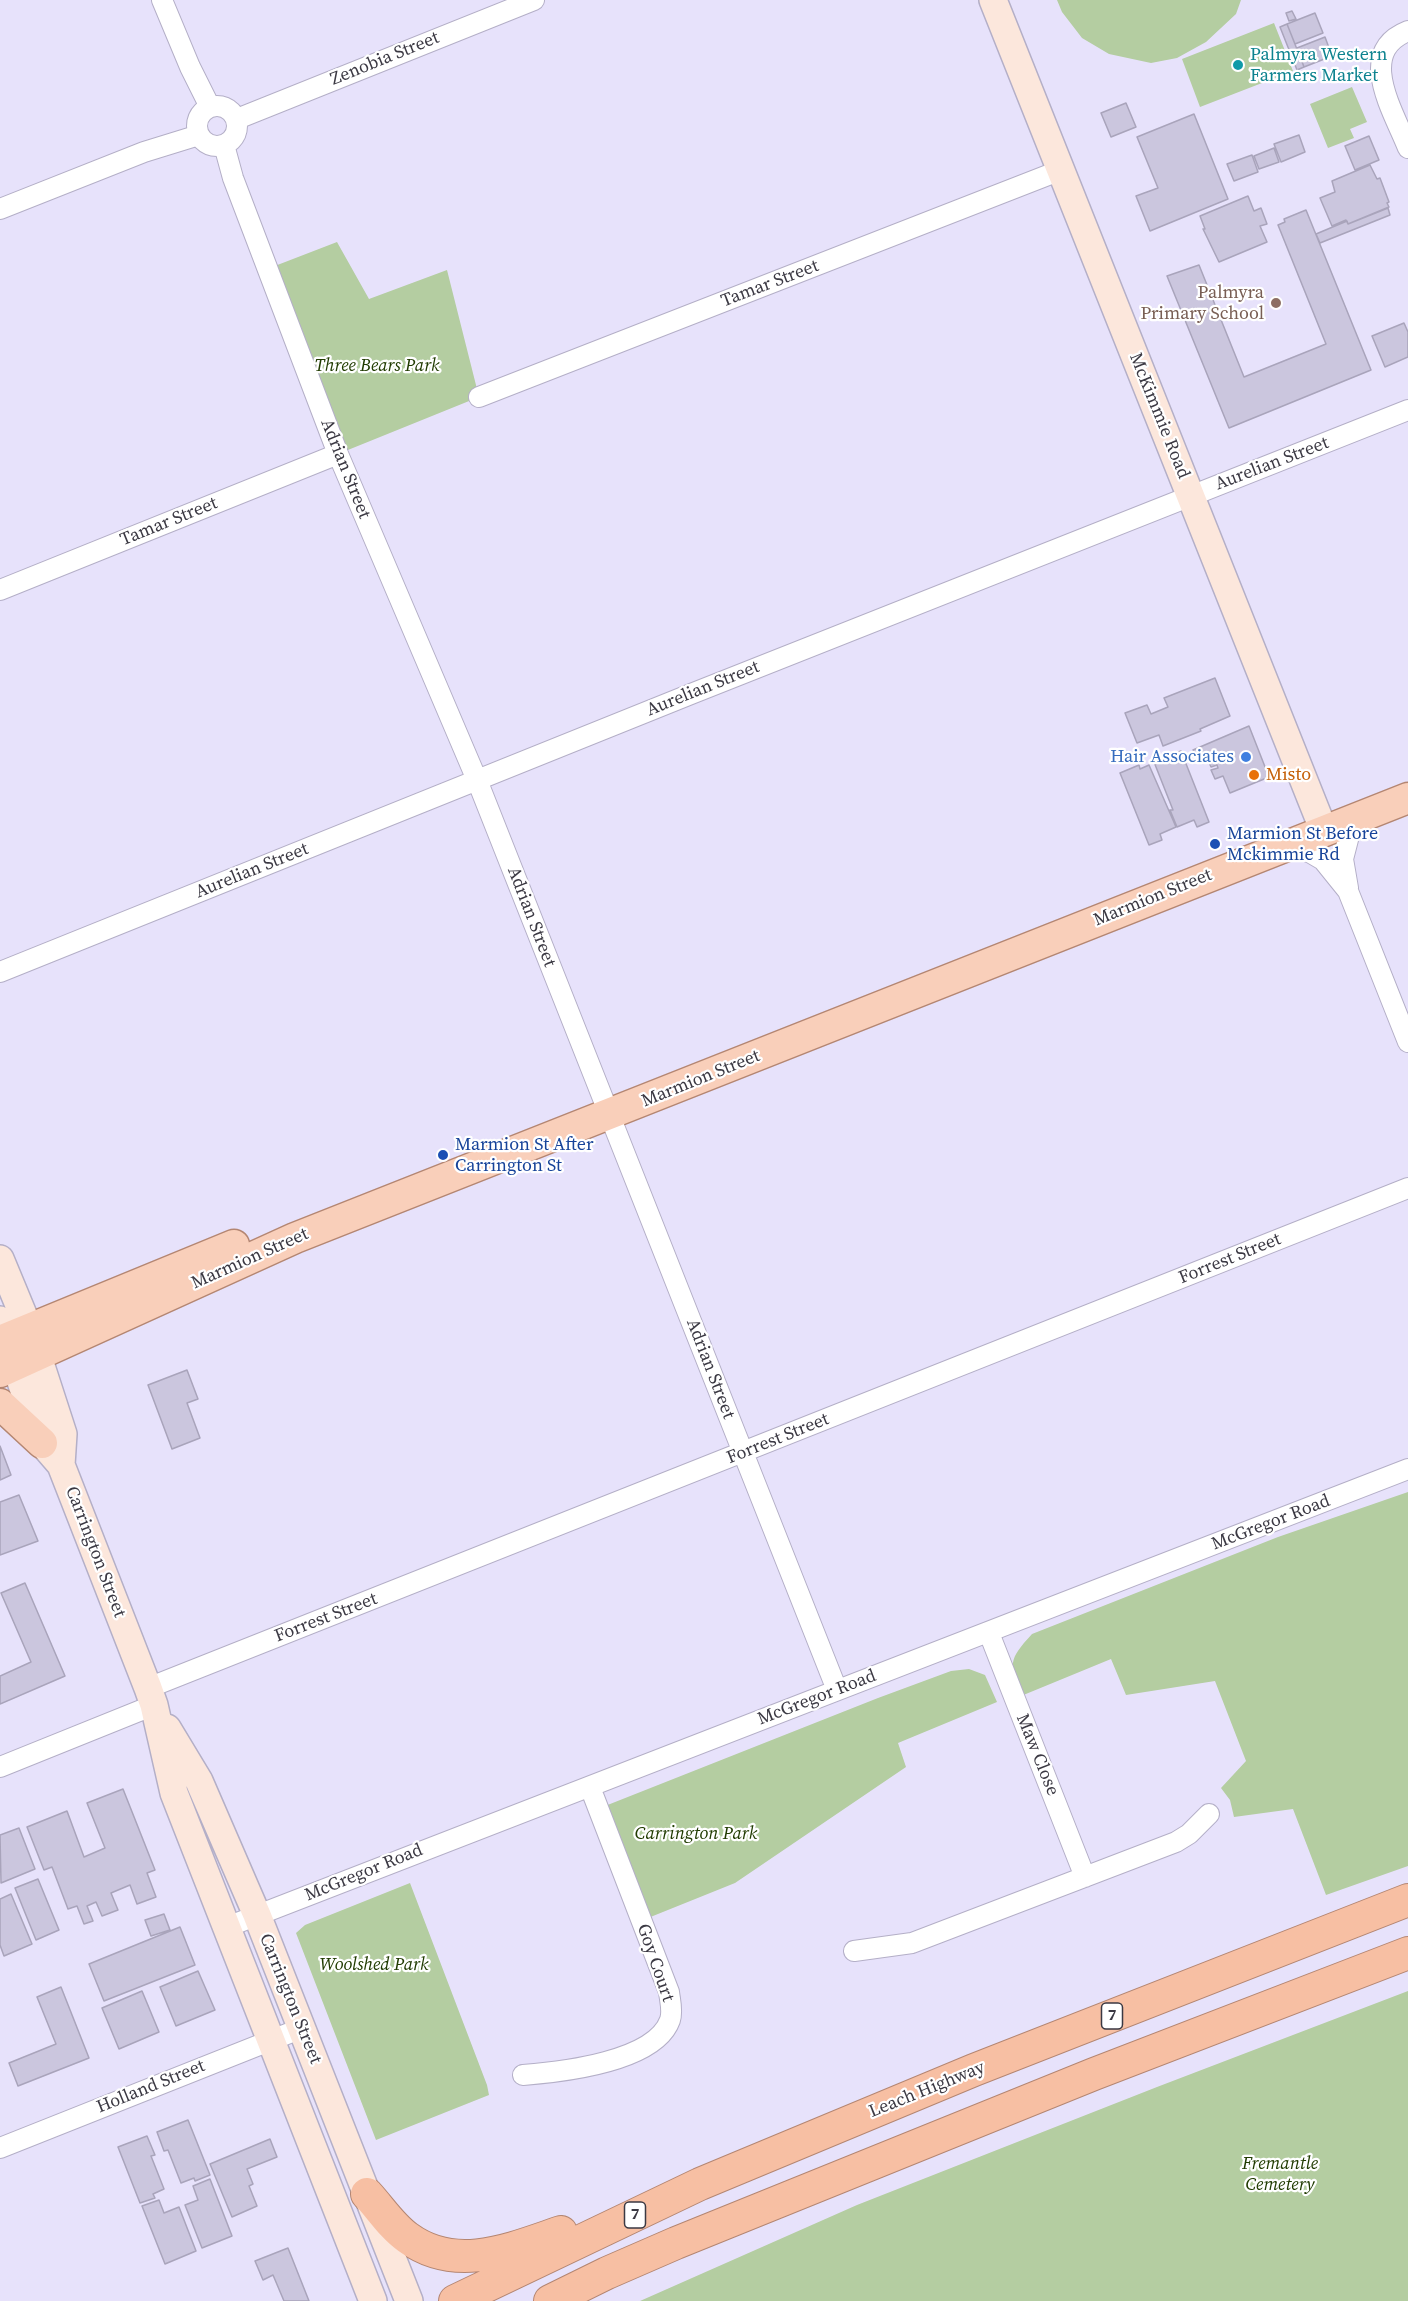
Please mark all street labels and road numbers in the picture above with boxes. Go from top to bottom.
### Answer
street label: Zenobia Street [327,27,443,91]
street label: Tamar Street [718,255,822,313]
street label: McKimmie Road [1124,350,1194,482]
street label: Adrian Street [315,416,375,522]
street label: Aurelian Street [1212,432,1332,496]
street label: Tamar Street [117,493,221,551]
street label: Aurelian Street [643,657,763,721]
street label: Aurelian Street [192,839,312,903]
street label: Adrian Street [502,864,560,970]
street label: Marmion Street [1091,864,1215,932]
street label: Marmion Street [639,1045,763,1113]
street label: Marmion Street [188,1224,312,1294]
street label: Forrest Street [1176,1229,1284,1289]
street label: Adrian Street [681,1316,739,1422]
street label: Forrest Street [724,1409,832,1469]
street label: Carrington Street [60,1483,130,1621]
street label: McGregor Road [1209,1490,1333,1556]
street label: Forrest Street [272,1589,380,1647]
street label: McGregor Road [755,1665,879,1731]
street label: Maw Close [1011,1711,1063,1799]
street label: McGregor Road [302,1840,426,1906]
street label: Goy Court [632,1921,678,2005]
street label: Carrington Street [254,1931,326,2067]
road number: 7 [1102,2003,1122,2029]
street label: Holland Street [94,2055,208,2119]
street label: Leach Highway [866,2057,988,2123]
road number: 7 [624,2202,646,2228]

